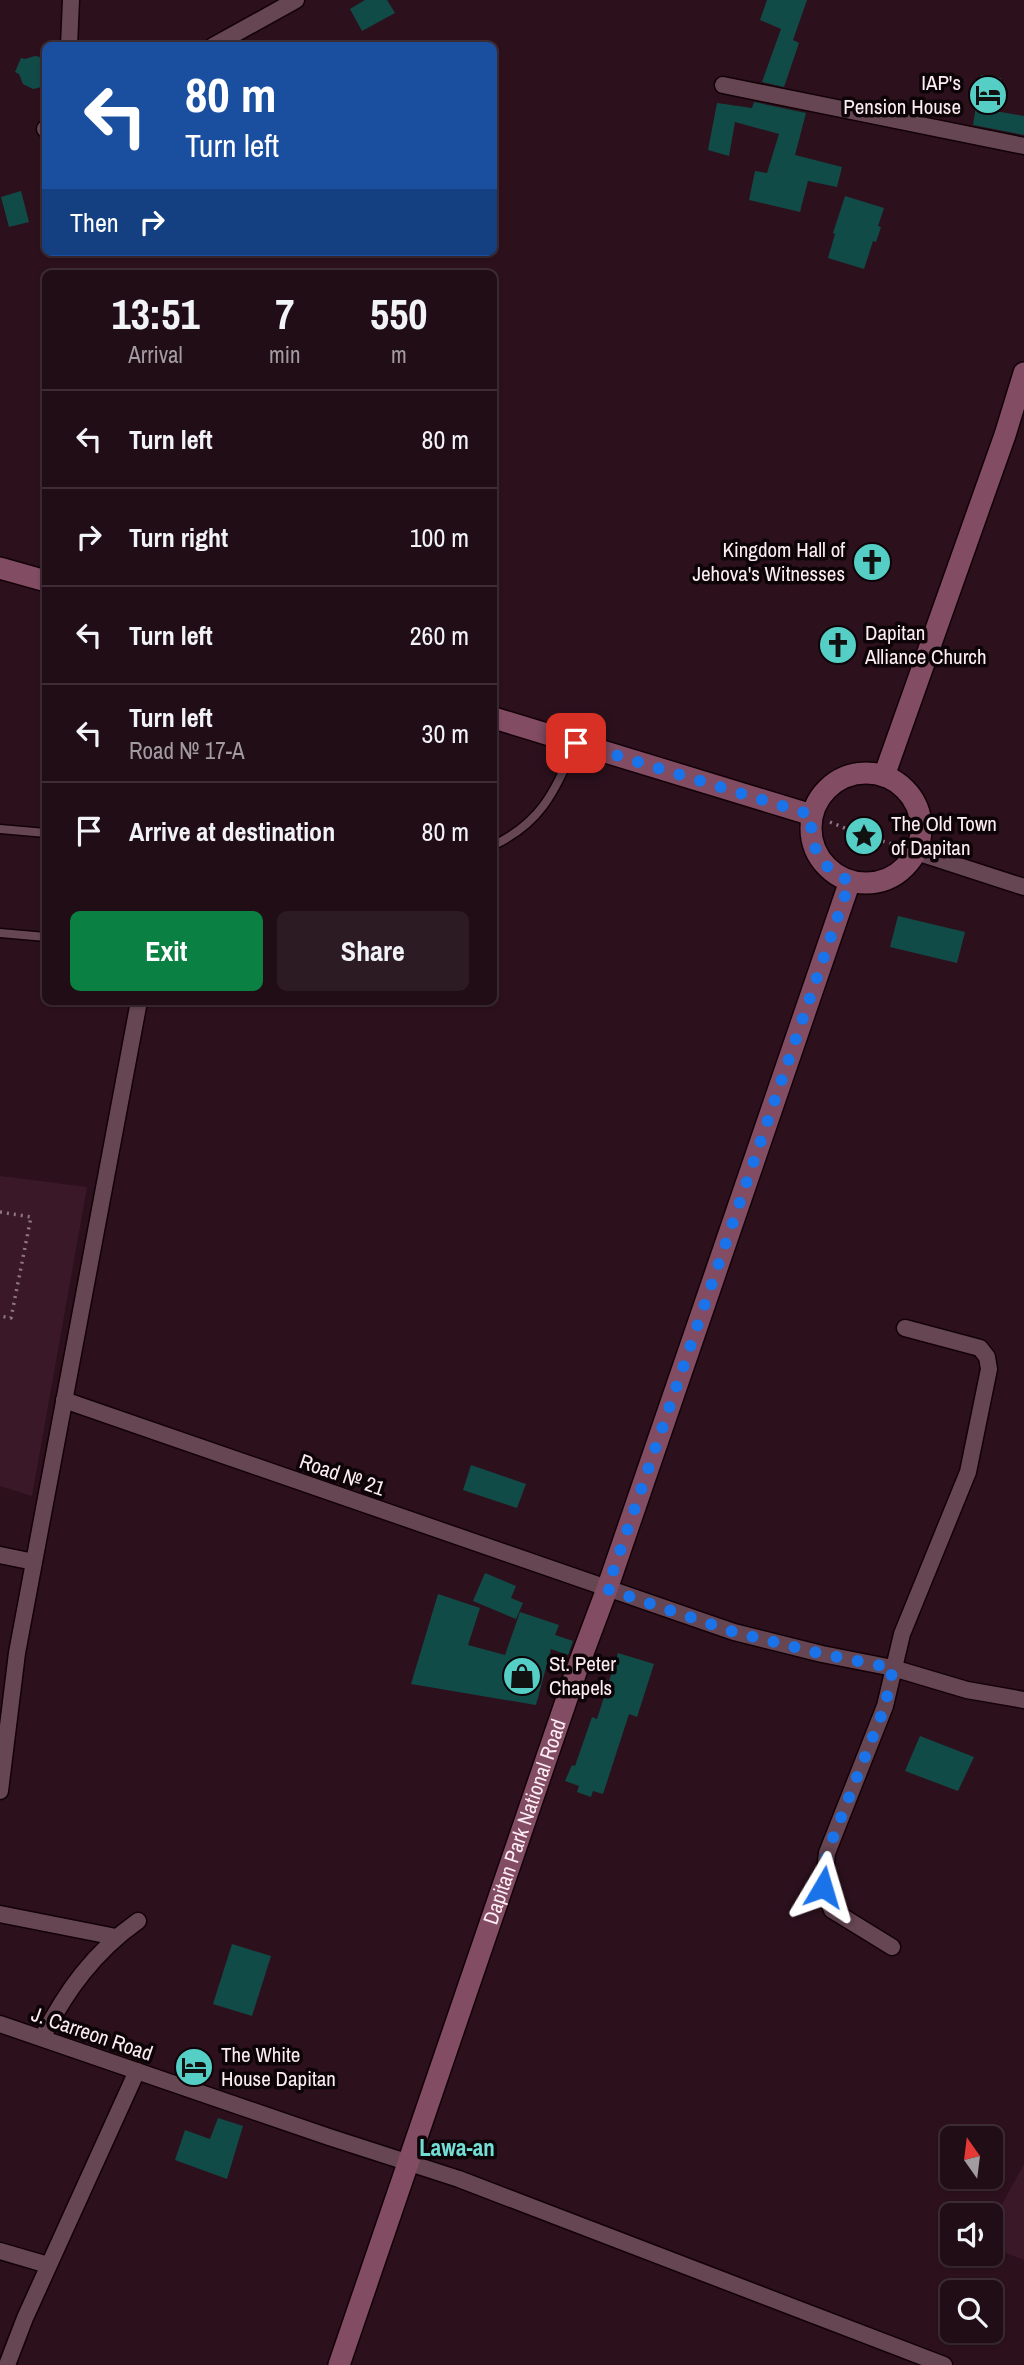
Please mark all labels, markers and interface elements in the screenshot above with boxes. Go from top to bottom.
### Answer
text: 80 m [185,61,277,127]
place label: IAP's Pension House [843,68,961,121]
icon: left [70,70,161,161]
hotel icon: IAP's Pension House [967,74,1009,116]
text: Turn left [185,124,279,167]
icon: right [133,203,171,241]
text: Then [70,205,119,240]
text: 13:51 [112,286,200,342]
text: 7 [275,286,294,342]
text: 550 [370,286,428,342]
text: Arrival [128,339,183,370]
text: min [269,339,301,370]
text: m [391,339,407,370]
icon: left [70,420,108,458]
text: Turn left [129,422,213,457]
text: 80 m [422,422,469,457]
icon: right [70,518,108,556]
text: Turn right [129,520,228,555]
text: 100 m [410,520,469,555]
place label: Kingdom Hall of Jehova's Witnesses [692,535,845,588]
church icon: Kingdom Hall of Jehova's Witnesses [851,541,893,583]
icon: left [70,616,108,654]
text: Turn left [129,618,213,653]
text: 260 m [410,618,469,653]
place label: Dapitan Alliance Church [864,618,987,671]
church icon: Dapitan Alliance Church [817,624,859,666]
text: Turn left [129,700,213,735]
pin [546,713,606,773]
icon: left [70,714,108,752]
text: 30 m [422,716,469,751]
icon: arrive [557,724,595,762]
text: Road № 17-A [129,735,245,766]
place label: The Old Town of Dapitan [891,809,997,862]
icon: arrive [70,812,108,850]
text: Arrive at destination [129,814,335,849]
text: 80 m [422,814,469,849]
place icon: The Old Town of Dapitan [843,815,885,857]
button: Exit [70,911,263,991]
button: Share [277,911,469,991]
street label: Road № 21 [296,1446,389,1503]
place label: St. Peter Chapels [549,1649,616,1702]
shop icon: St. Peter Chapels [501,1655,543,1697]
street label: Dapitan Park National Road [476,1715,573,1928]
position arrow [786,1850,860,1924]
street label: J. Carreon Road [28,1999,157,2068]
place label: The White House Dapitan [221,2040,336,2093]
hotel icon: The White House Dapitan [173,2046,215,2088]
north arrow [940,2126,1003,2189]
map controls [940,2126,1003,2343]
district label: Lawa-an [419,2132,495,2163]
button: sound [940,2203,1003,2266]
button: search [940,2280,1003,2343]

